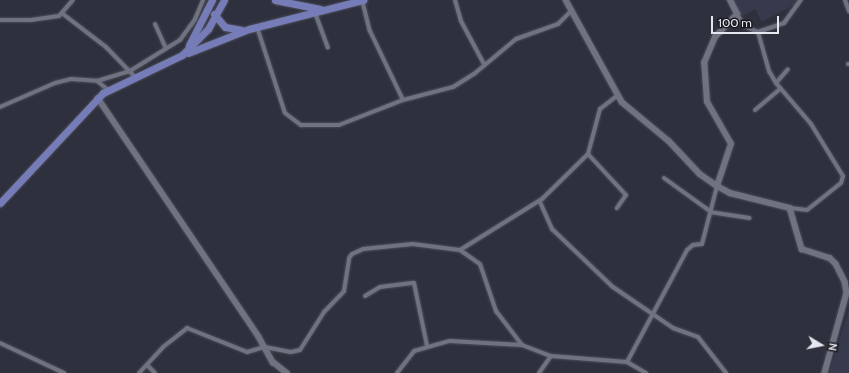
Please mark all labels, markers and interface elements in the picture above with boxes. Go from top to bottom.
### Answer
scale bar [713,8,781,34]
text: 100 m [718,15,752,30]
north arrow [801,325,841,365]
text: N [825,342,840,352]

